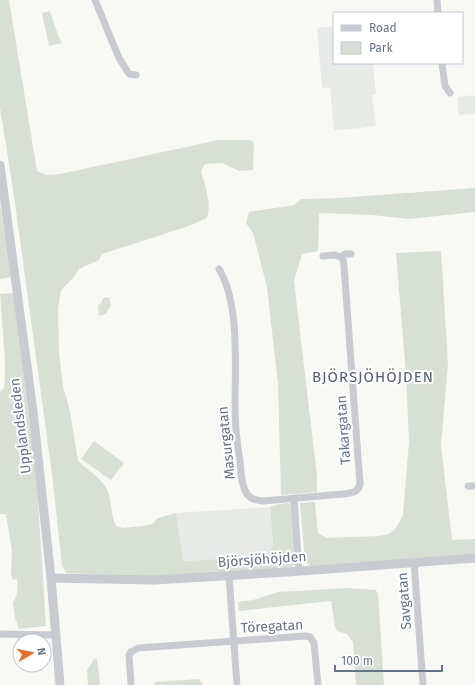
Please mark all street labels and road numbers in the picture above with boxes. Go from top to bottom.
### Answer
street label: Upplandsleden [6,377,35,475]
street label: Takargatan [333,395,354,465]
street label: Masurgatan [214,405,239,480]
street label: Björsjöhöjden [217,548,307,571]
street label: Savgatan [394,572,415,630]
street label: Töregatan [240,616,304,637]

